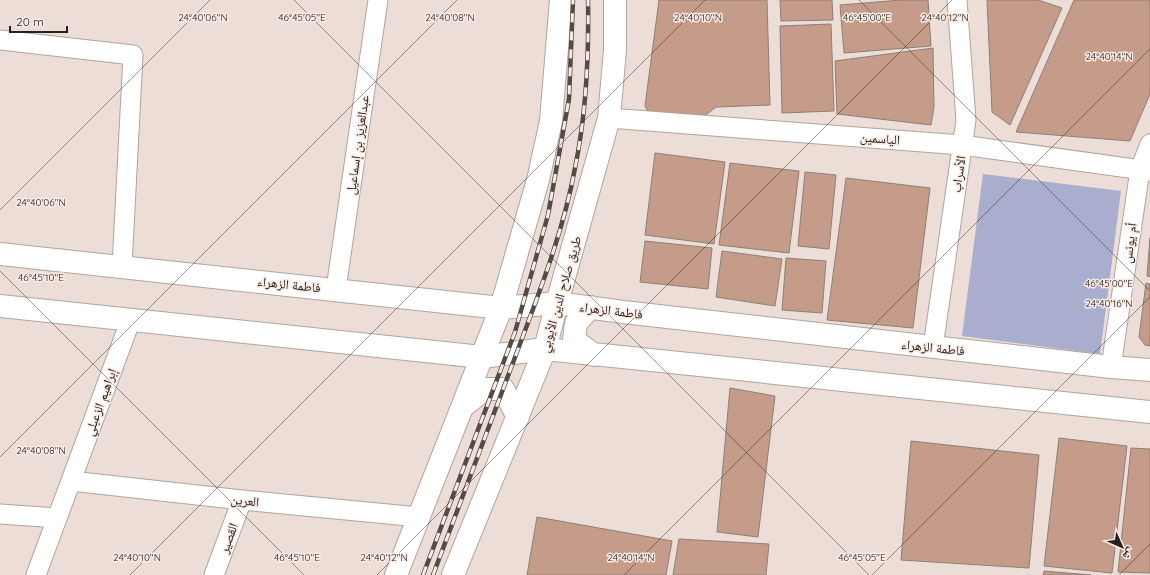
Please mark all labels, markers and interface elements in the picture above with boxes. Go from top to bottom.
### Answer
scale bar [10,8,67,34]
text: 24°40'06"N [178,11,228,24]
text: 46°45'05"E [278,11,326,24]
text: 24°40'08"N [425,11,475,24]
text: 24°40'10"N [674,11,722,24]
text: 46°45'00"E [843,11,891,24]
text: 24°40'12"N [921,11,969,24]
text: 20 m [16,14,44,29]
text: 24°40'14"N [1085,50,1133,63]
street label: عبدالعزيز بن إسماعيل [342,94,373,196]
street label: الياسمين [859,129,901,148]
street label: الأسراب [948,155,969,193]
text: 24°40'06"N [16,196,66,209]
street label: أم يونس [1118,222,1141,264]
street label: طريق صلاح الدين الأيوبي [536,234,587,355]
text: 46°45'10"E [18,271,64,284]
street label: فاطمة الزهراء [256,273,322,296]
text: 46°45'00"E [1085,277,1133,290]
text: 24°40'16"N [1085,297,1133,310]
street label: فاطمة الزهراء [578,298,644,323]
street label: فاطمة الزهراء [900,336,966,359]
street label: إبراهيم الزعبلي [80,366,123,439]
text: 24°40'08"N [16,444,66,457]
street label: العرين [230,491,260,510]
street label: القصير [215,521,242,557]
north arrow [1102,527,1142,567]
text: ش [1119,544,1138,563]
text: 24°40'10"N [113,551,161,564]
text: 46°45'10"E [274,551,320,564]
text: 24°40'12"N [360,551,408,564]
text: 24°40'14"N [607,551,655,564]
text: 46°45'05"E [838,551,886,564]

